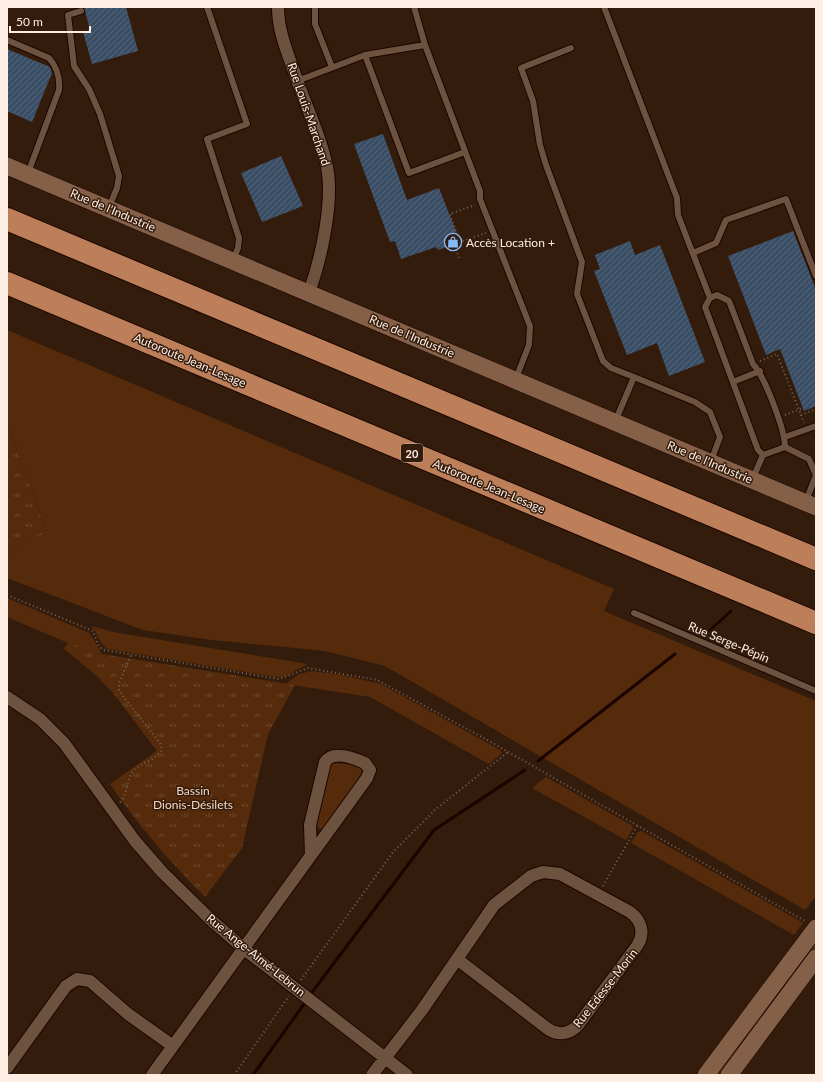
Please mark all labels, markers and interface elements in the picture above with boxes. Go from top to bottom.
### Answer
scale bar [10,8,90,34]
text: 50 m [16,14,43,29]
street label: Rue Louis-Marchand [284,61,334,167]
street label: Rue de l'Industrie [68,185,158,235]
shop icon: Accès Location + [443,232,463,252]
place label: Accès Location + [466,235,555,250]
street label: Rue de l'Industrie [367,311,457,361]
street label: Autoroute Jean-Lesage [132,330,248,390]
street label: Rue de l'Industrie [665,437,755,487]
road number: 20 [401,444,423,462]
street label: Autoroute Jean-Lesage [431,456,547,516]
street label: Rue Serge-Pépin [686,618,772,666]
park label: Bassin Dionis-Désilets [153,783,233,812]
street label: Rue Ange-Aimé-Lebrun [204,911,308,999]
street label: Rue Edesse-Morin [570,946,640,1030]

